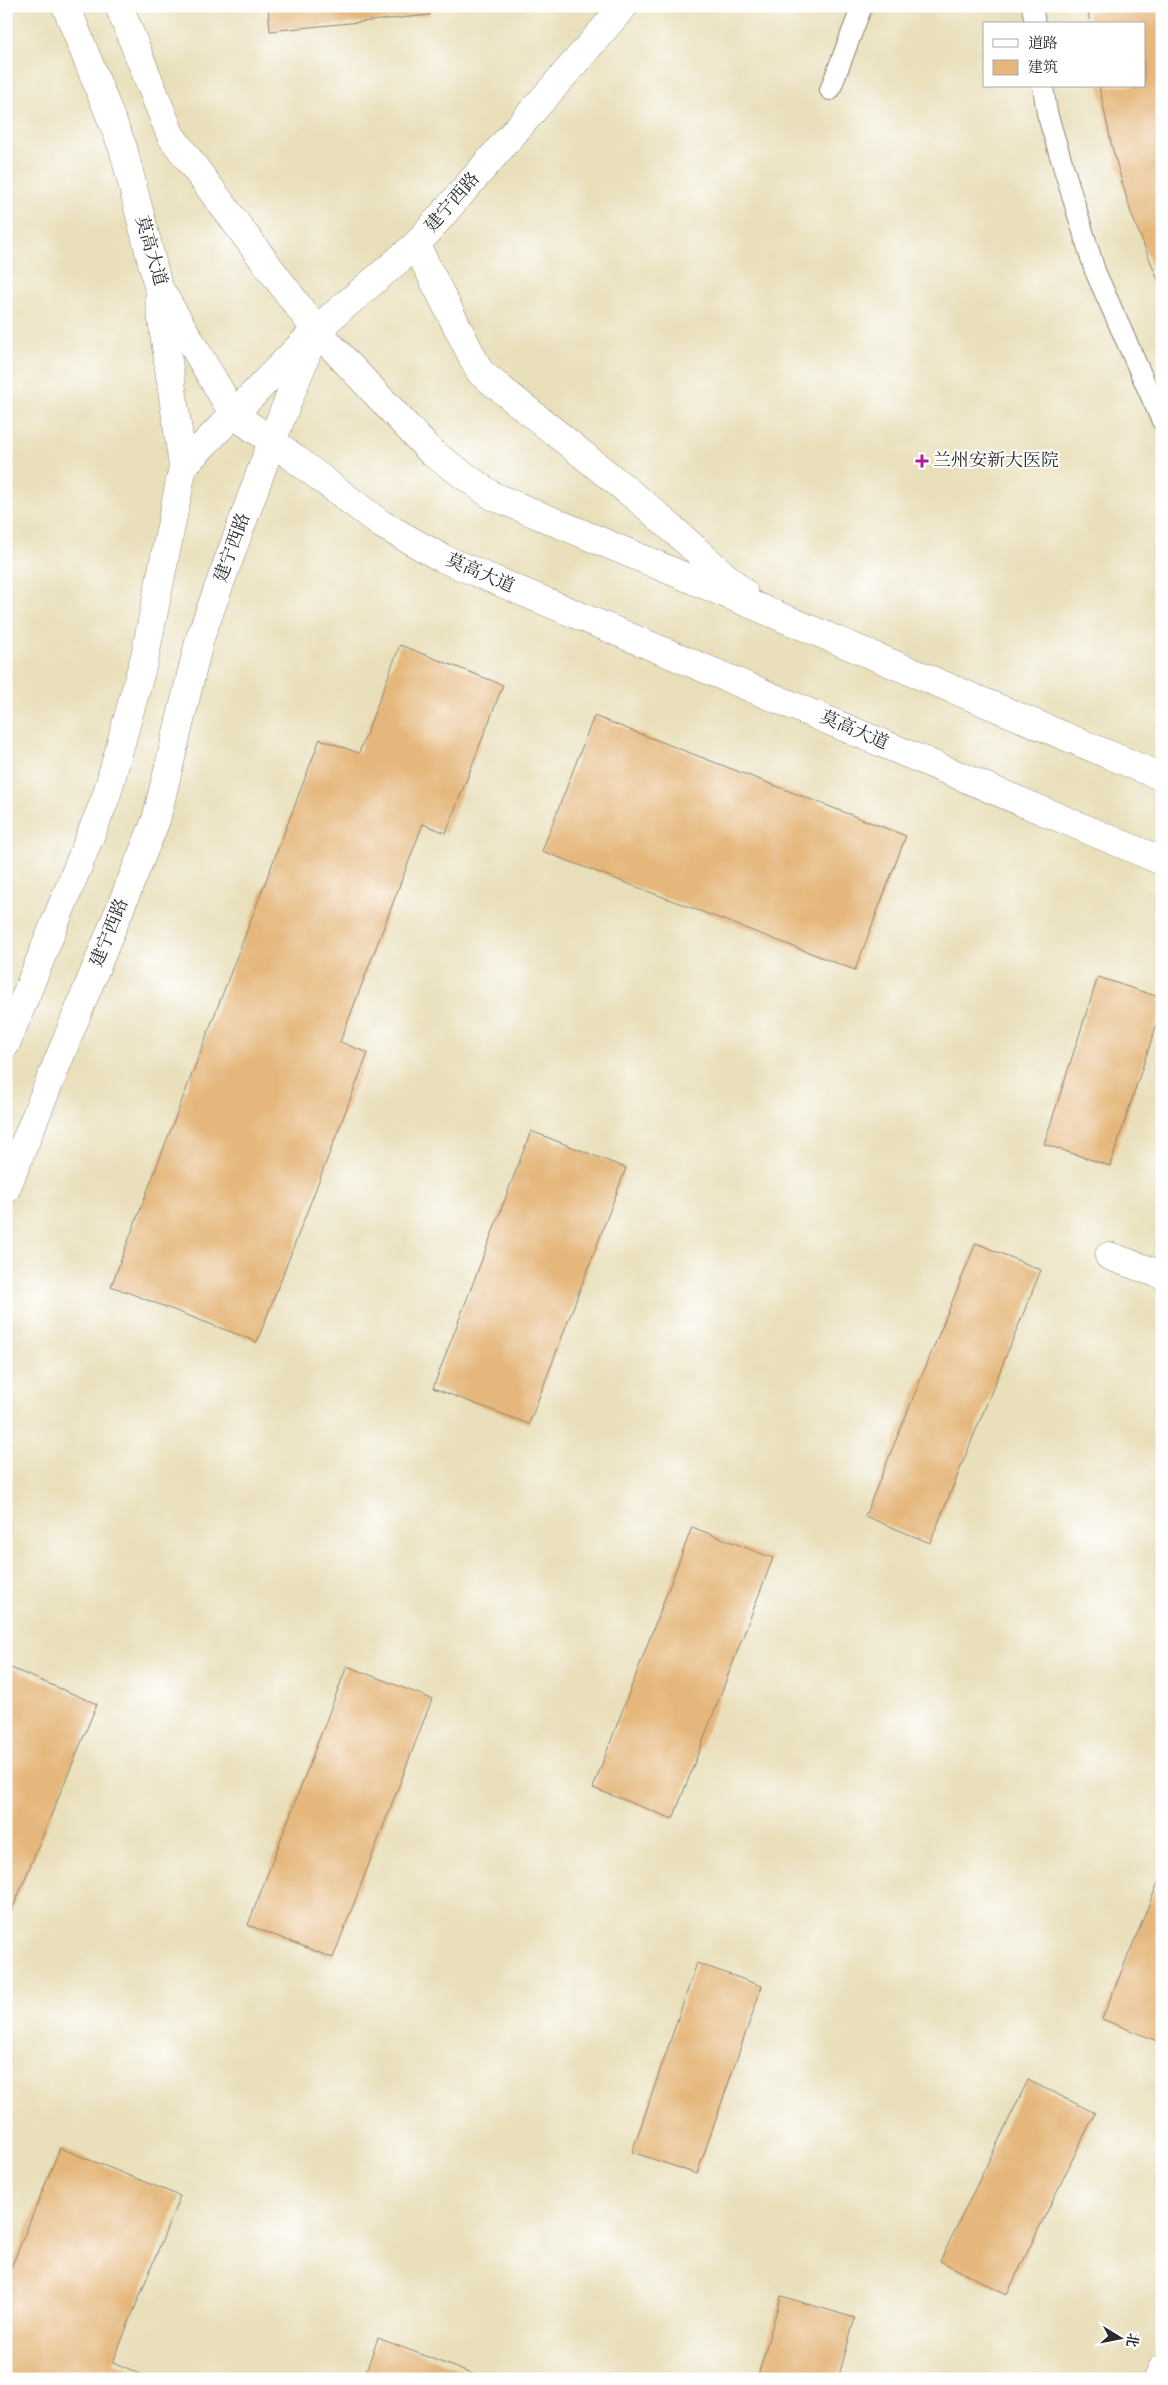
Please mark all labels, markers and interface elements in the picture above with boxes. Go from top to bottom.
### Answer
legend [983,22,1146,88]
text: 道路 [1028,34,1058,53]
text: 建筑 [1028,58,1058,77]
street label: 建宁西路 [421,168,485,238]
street label: 莫高大道 [129,213,171,289]
place label: 兰州安新大医院 [933,450,1059,473]
marker: 兰州安新大医院 [915,454,929,468]
street label: 建宁西路 [210,510,256,586]
street label: 莫高大道 [442,549,518,599]
street label: 莫高大道 [816,706,892,756]
street label: 建宁西路 [86,895,134,971]
north arrow [1096,2312,1146,2362]
text: 北 [1122,2332,1142,2349]

